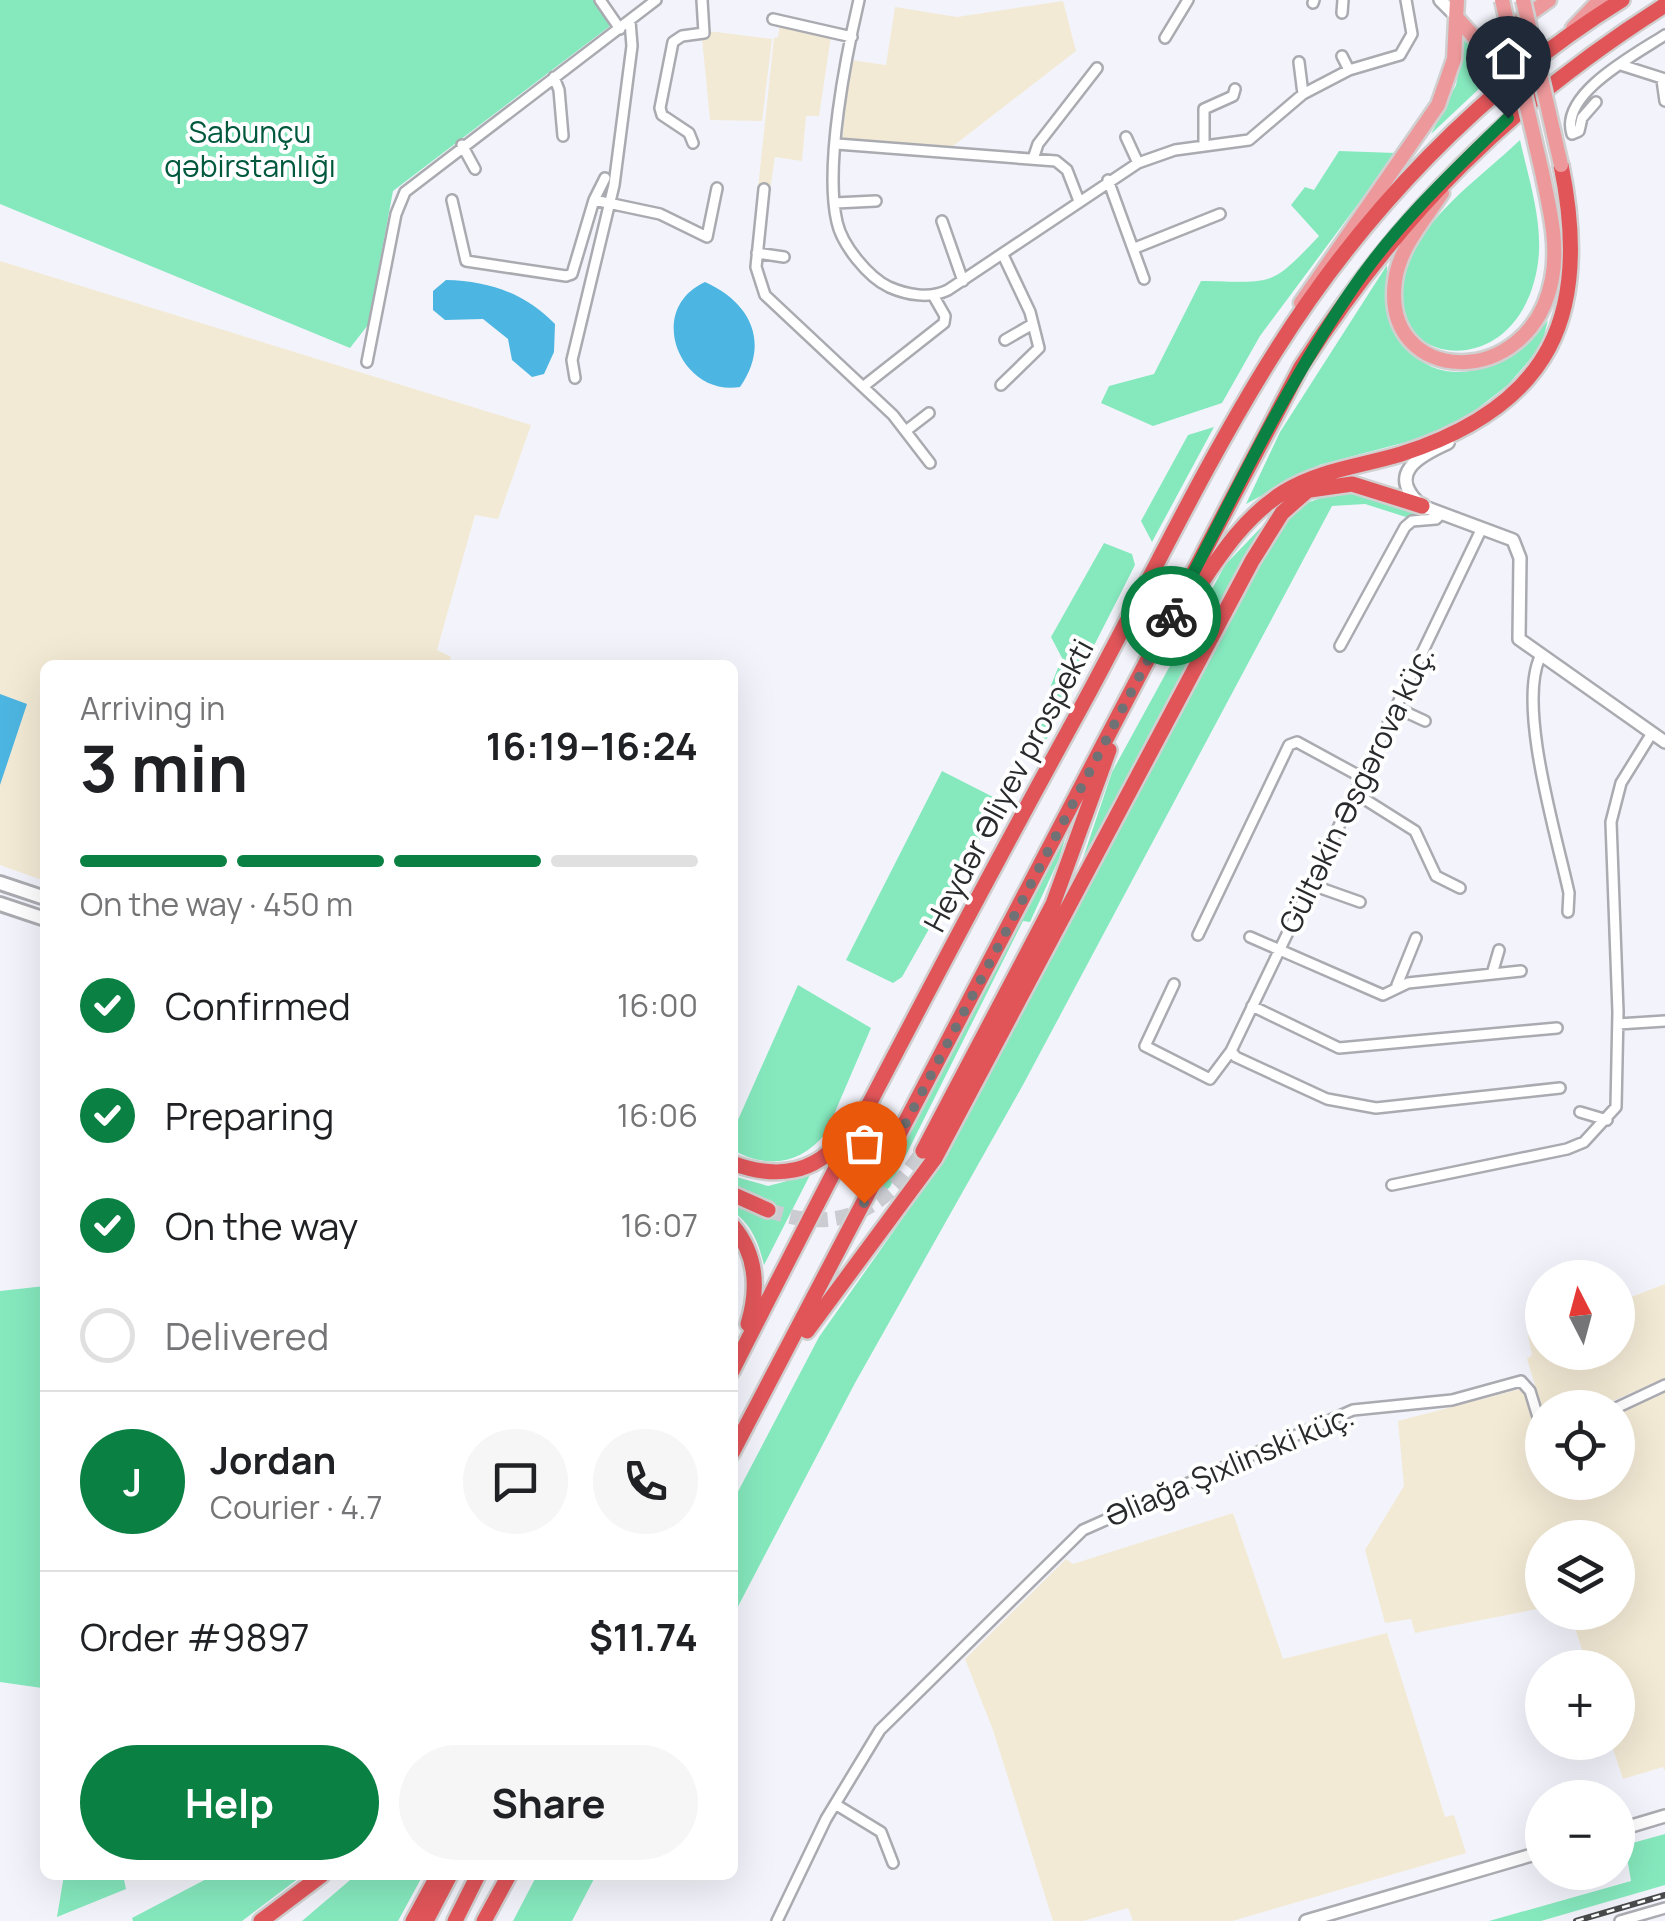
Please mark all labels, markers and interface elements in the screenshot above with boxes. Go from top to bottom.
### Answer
pin [1466,16,1551,119]
icon: home [1481,31,1536,86]
park label: Sabunçu qəbirstanlığı [164,111,336,186]
courier [1121,566,1221,666]
icon: bike [1144,589,1199,644]
street label: Heydər Əliyev prospekti [913,631,1103,939]
street label: Gültəkin Əsgərova küç. [1268,638,1444,940]
text: Arriving in [80,686,225,730]
text: 16:19–16:24 [486,719,698,771]
text: 3 min [80,723,248,812]
text: On the way · 450 m [80,882,353,926]
icon: check [80,978,135,1033]
text: Confirmed [165,979,351,1031]
text: 16:00 [617,983,698,1027]
icon: check [80,1088,135,1143]
text: Preparing [165,1089,334,1141]
text: 16:06 [617,1093,698,1137]
pin [822,1101,907,1204]
icon: bag [837,1116,892,1171]
icon: check [80,1198,135,1253]
text: On the way [165,1199,358,1251]
text: 16:07 [621,1203,698,1247]
north arrow [1525,1260,1635,1370]
map controls [1525,1260,1635,1890]
text: Delivered [165,1309,329,1361]
button: locate [1525,1390,1635,1500]
street label: Əliağa Şıxlinski küç. [1098,1394,1360,1536]
button: chat [463,1429,568,1534]
button: phone [593,1429,698,1534]
text: Jordan [210,1433,336,1485]
text: J [123,1455,142,1507]
text: Courier · 4.7 [210,1485,383,1529]
button: layers [1525,1520,1635,1630]
text: Order #9897 [80,1610,310,1662]
text: $11.74 [589,1610,698,1662]
button: + [1525,1650,1635,1760]
button: Help [80,1745,379,1860]
button: Share [399,1745,698,1860]
button: − [1525,1780,1635,1890]

